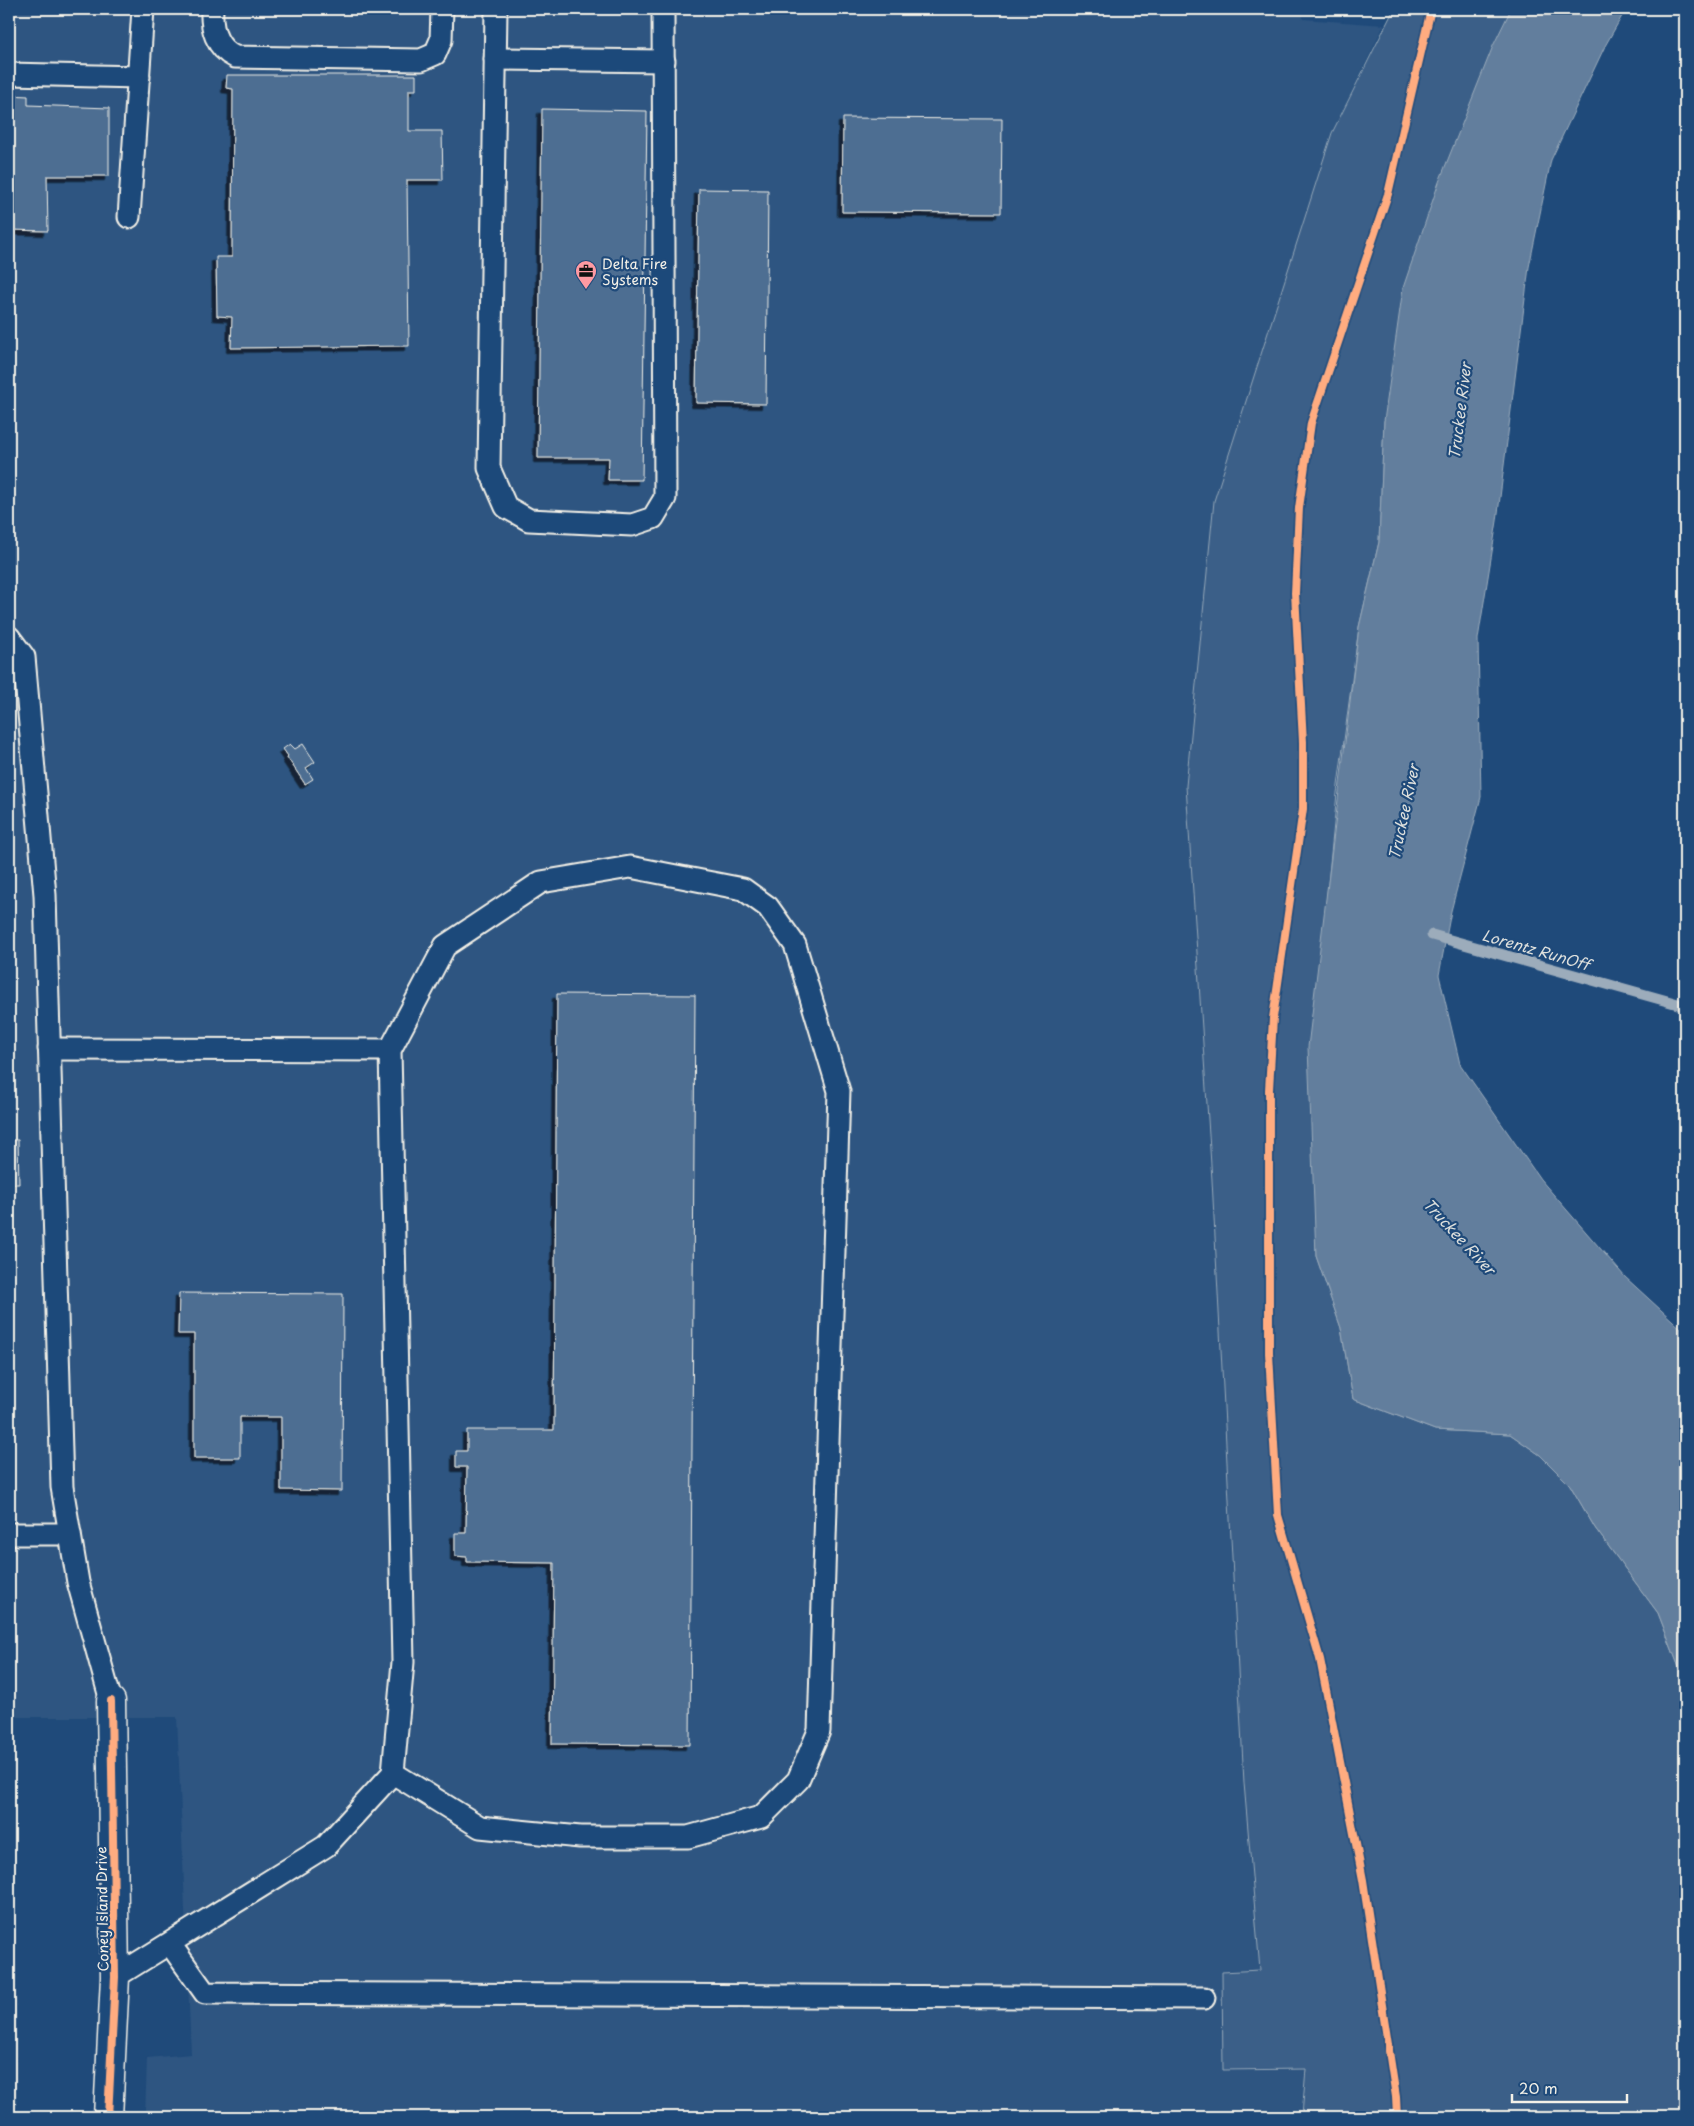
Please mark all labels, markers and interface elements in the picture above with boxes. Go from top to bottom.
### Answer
place label: Delta Fire Systems [602,253,667,290]
office icon: Delta Fire Systems [574,259,598,290]
water label: Truckee River [1442,359,1477,460]
water label: Truckee River [1382,760,1425,862]
water label: Lorentz RunOff [1480,923,1596,976]
water label: Truckee River [1419,1193,1503,1281]
street label: Coney Island Drive [90,1846,114,1972]
scale bar [1512,2071,1626,2103]
text: 20 m [1519,2076,1558,2099]

